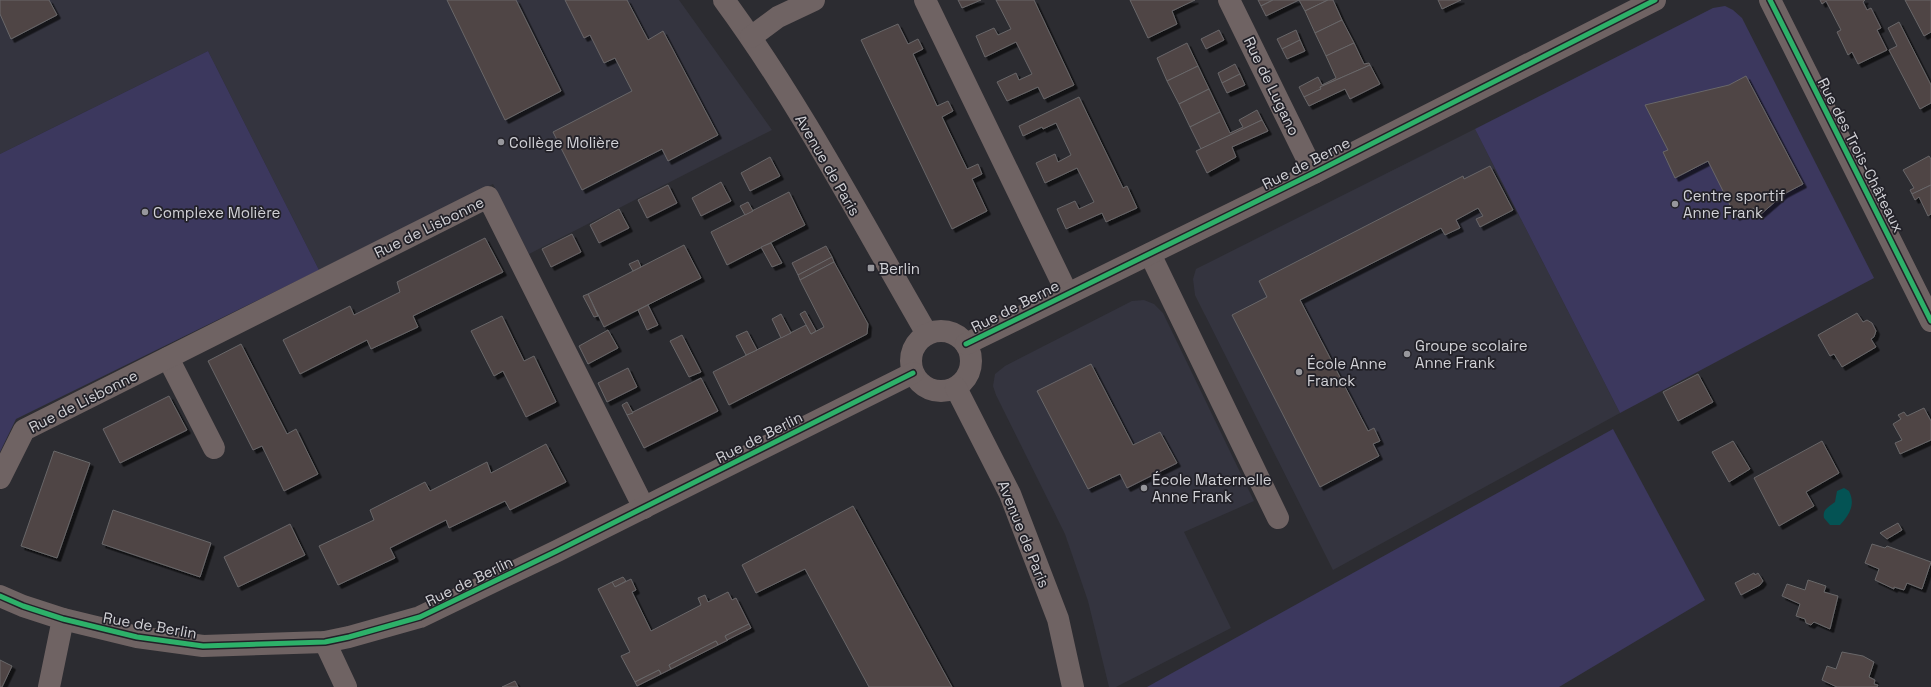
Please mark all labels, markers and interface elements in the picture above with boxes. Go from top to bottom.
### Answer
street label: Rue de Lugano [1240,33,1304,139]
street label: Rue des Trois-Châteaux [1814,74,1908,236]
street label: Avenue de Paris [791,111,865,219]
place label: Collège Molière [509,133,619,152]
street label: Rue de Berne [1259,133,1353,193]
marker: Collège Molière [496,137,506,147]
place label: Centre sportif Anne Frank [1683,186,1786,222]
street label: Rue de Lisbonne [371,192,487,262]
marker: Centre sportif Anne Frank [1670,199,1680,209]
place label: Complexe Molière [153,203,281,222]
marker: Complexe Molière [140,207,150,217]
place label: Berlin [879,259,920,278]
marker: Berlin [866,263,876,273]
street label: Rue de Berne [968,276,1062,336]
place label: Groupe scolaire Anne Frank [1415,336,1528,372]
marker: Groupe scolaire Anne Frank [1402,349,1412,359]
place label: École Anne Franck [1307,354,1387,390]
street label: Rue de Lisbonne [25,365,141,437]
marker: École Anne Franck [1294,367,1304,377]
street label: Rue de Berlin [712,407,806,467]
place label: École Maternelle Anne Frank [1152,470,1272,506]
street label: Avenue de Paris [994,478,1054,590]
marker: École Maternelle Anne Frank [1139,483,1149,493]
street label: Rue de Berlin [422,552,516,610]
street label: Rue de Berlin [102,607,198,643]

